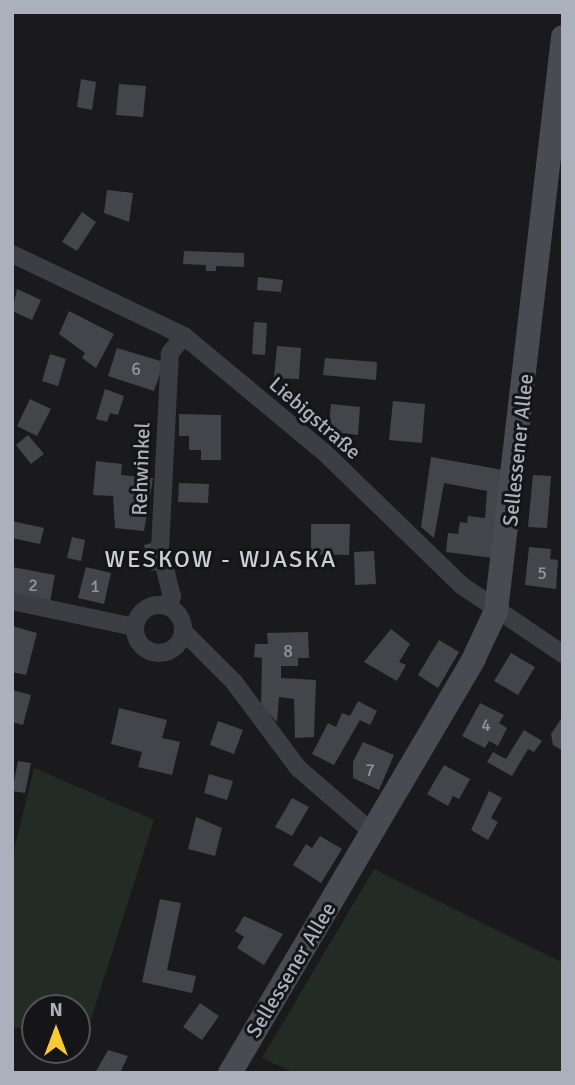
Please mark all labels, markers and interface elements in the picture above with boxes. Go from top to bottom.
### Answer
house number: 6 [131,358,141,380]
street label: Liebigstraße [264,371,366,465]
street label: Sellessener Allee [497,372,539,528]
street label: Rehwinkel [127,422,155,516]
district label: WESKOW - WJASKA [106,546,336,574]
house number: 5 [537,562,547,584]
house number: 2 [28,574,38,596]
house number: 1 [90,575,100,597]
house number: 8 [283,640,293,662]
house number: 4 [481,714,491,736]
house number: 7 [365,759,375,781]
street label: Sellessener Allee [241,898,341,1042]
north arrow [21,994,91,1064]
text: N [49,998,63,1022]

